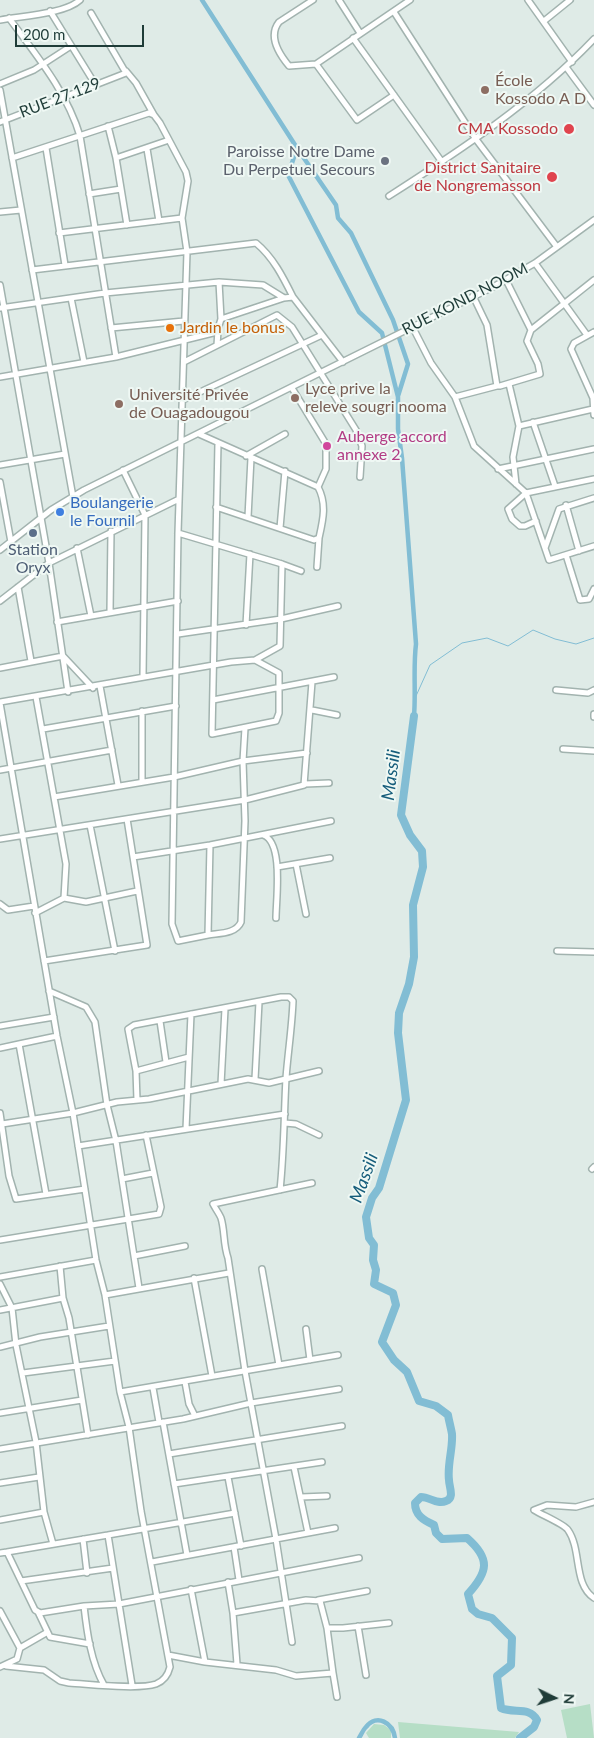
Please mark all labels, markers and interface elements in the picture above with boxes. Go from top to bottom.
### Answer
scale bar [18,15,146,47]
text: 200 m [23,25,65,43]
place label: École Kossodo A D [495,71,586,109]
street label: RUE 27.129 [17,74,103,122]
marker: École Kossodo A D [479,84,491,96]
place label: CMA Kossodo [458,119,558,139]
marker: CMA Kossodo [562,122,576,136]
place label: Paroisse Notre Dame Du Perpetuel Secours [223,142,375,180]
marker: Paroisse Notre Dame Du Perpetuel Secours [379,155,391,167]
place label: District Sanitaire de Nongremasson [414,158,541,196]
marker: District Sanitaire de Nongremasson [545,170,559,184]
street label: RUE KOND NOOM [399,259,531,339]
place label: Jardin le bonus [180,318,285,338]
marker: Jardin le bonus [164,322,176,334]
place label: Lyce prive la releve sougri nooma [305,379,447,417]
place label: Université Privée de Ouagadougou [129,385,249,423]
marker: Lyce prive la releve sougri nooma [289,392,301,404]
marker: Université Privée de Ouagadougou [113,398,125,410]
place label: Auberge accord annexe 2 [337,427,447,465]
marker: Auberge accord annexe 2 [321,440,333,452]
place label: Boulangerie le Fournil [70,493,154,531]
marker: Boulangerie le Fournil [54,506,66,518]
marker: Station Oryx [27,527,39,539]
place label: Station Oryx [8,540,58,578]
water label: Massili [377,748,405,802]
water label: Massili [345,1150,383,1206]
north arrow [529,1673,579,1723]
text: N [561,1693,578,1705]

